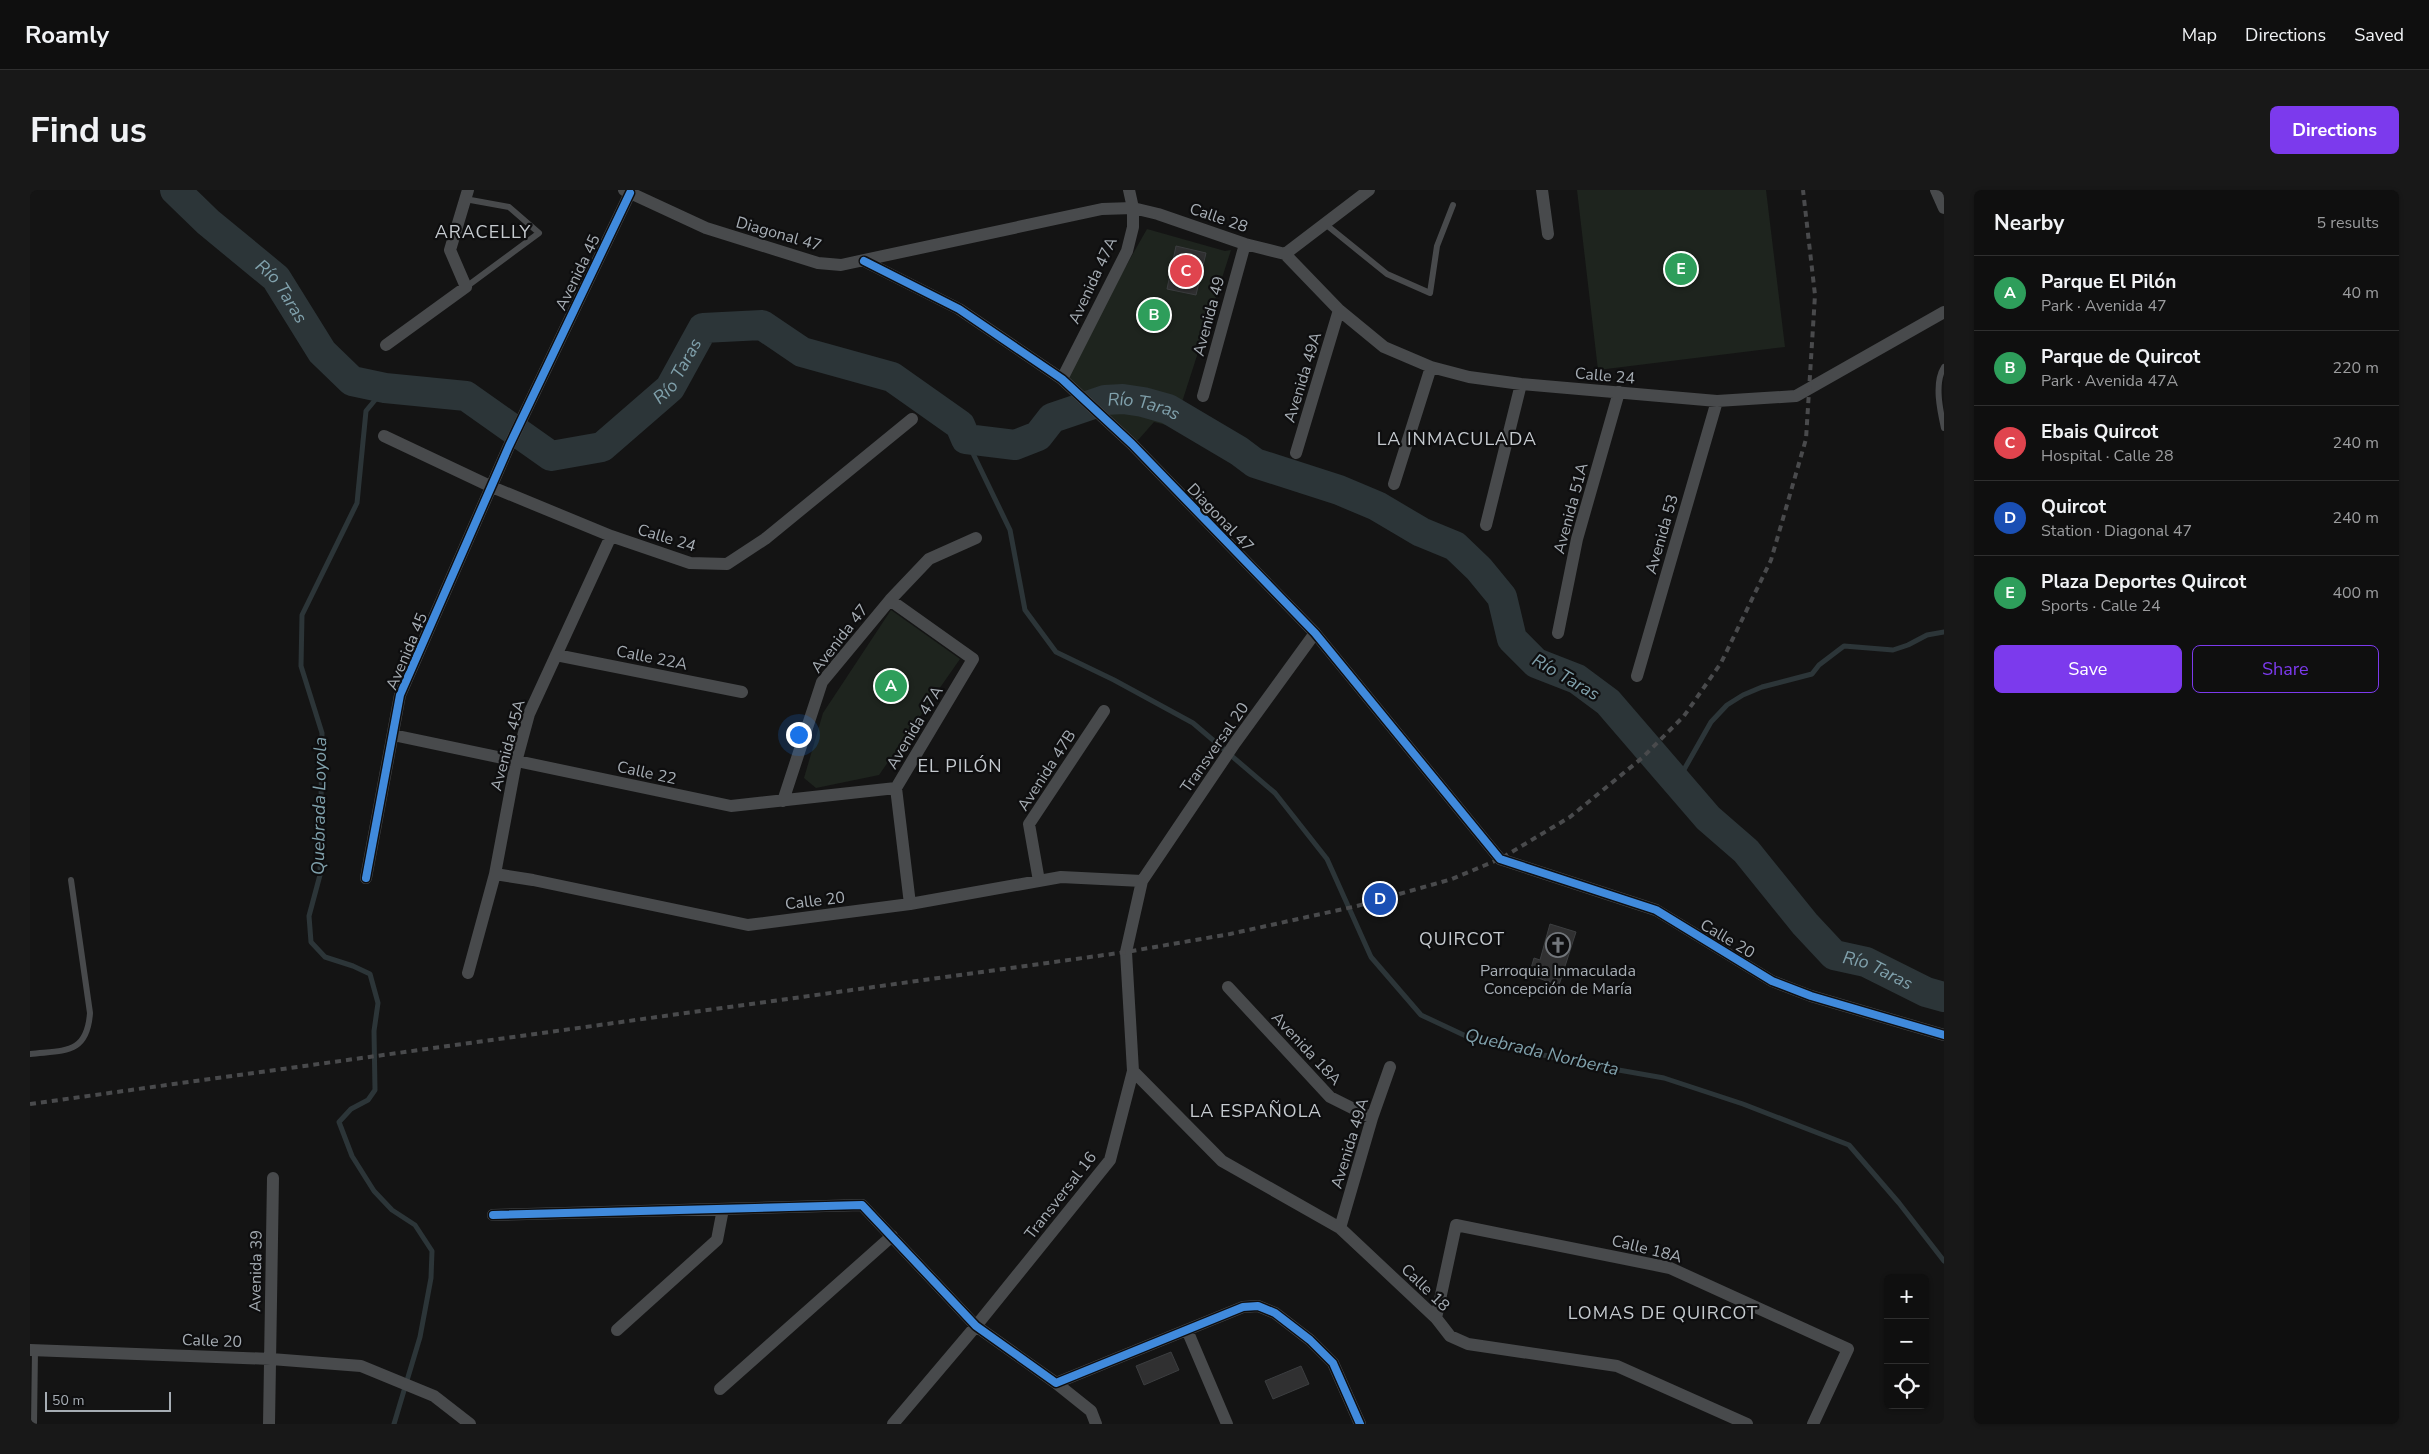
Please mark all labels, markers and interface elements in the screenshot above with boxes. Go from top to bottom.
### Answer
text: Roamly [25,19,109,51]
text: Map [2182,23,2217,47]
text: Directions [2245,23,2326,47]
text: Saved [2354,23,2404,47]
button: Directions [2270,106,2399,154]
text: Find us [30,107,147,154]
street label: Calle 28 [1187,198,1251,238]
text: Nearby [1994,209,2064,237]
street label: Diagonal 47 [733,211,824,257]
text: 5 results [2317,212,2379,234]
district label: ARACELLY [435,220,531,244]
street label: Avenida 45 [550,231,606,314]
street label: Avenida 47A [1063,233,1123,327]
pin: E [1665,250,1697,288]
pin: C [1170,252,1202,290]
water label: Río Taras [250,254,313,328]
text: Parque El Pilón [2041,269,2176,295]
street label: Avenida 49 [1188,274,1230,359]
text: A [2004,282,2016,304]
text: 40 m [2342,282,2379,304]
text: Park · Avenida 47 [2041,295,2167,317]
pin: B [1138,296,1170,334]
street label: Avenida 49A [1279,329,1327,425]
water label: Río Taras [648,334,707,410]
text: Parque de Quircot [2041,344,2200,370]
text: B [2004,357,2016,379]
text: 220 m [2332,357,2379,379]
street label: Calle 24 [1574,362,1636,390]
text: Park · Avenida 47A [2041,370,2178,392]
water label: Río Taras [1107,387,1185,426]
text: Ebais Quircot [2041,419,2158,445]
district label: LA INMACULADA [1377,427,1537,451]
text: C [2005,432,2015,454]
text: 240 m [2332,432,2379,454]
text: Hospital · Calle 28 [2041,445,2174,467]
street label: Avenida 51A [1548,460,1594,556]
street label: Diagonal 47 [1182,478,1259,557]
street label: Avenida 53 [1640,492,1684,577]
text: Quircot [2041,494,2106,520]
text: D [2004,507,2016,529]
text: 240 m [2332,507,2379,529]
street label: Calle 24 [635,519,699,557]
text: Station · Diagonal 47 [2041,520,2192,542]
text: Plaza Deportes Quircot [2041,569,2246,595]
text: E [2005,582,2015,604]
text: 400 m [2332,582,2379,604]
text: Sports · Calle 24 [2041,595,2161,617]
street label: Avenida 47 [806,600,874,678]
street label: Avenida 45 [381,609,433,693]
street label: Calle 22A [614,640,690,676]
button: Save [1994,645,2182,693]
button: Share [2192,645,2379,693]
water label: Río Taras [1528,648,1604,706]
pin: A [875,667,907,705]
street label: Avenida 47A [882,682,946,772]
street label: Avenida 45A [485,697,531,793]
street label: Transversal 20 [1176,698,1254,797]
your location [786,722,812,748]
street label: Avenida 47B [1012,726,1081,815]
water label: Quebrada Loyola [306,737,332,875]
district label: EL PILÓN [917,754,1003,778]
street label: Calle 22 [615,756,679,790]
pin: D [1364,880,1396,918]
street label: Calle 20 [784,886,846,916]
street label: Calle 20 [1696,914,1759,964]
district label: QUIRCOT [1419,927,1505,951]
church icon: Parroquia Inmaculada Concepción de María [1545,932,1571,958]
water label: Río Taras [1841,945,1917,996]
place label: Parroquia Inmaculada Concepción de María [1480,960,1636,1000]
street label: Avenida 18A [1266,1007,1346,1091]
water label: Quebrada Norberta [1463,1023,1621,1081]
street label: Avenida 49A [1326,1095,1374,1191]
district label: LA ESPAÑOLA [1190,1099,1322,1123]
street label: Transversal 16 [1020,1147,1102,1244]
street label: Avenida 39 [244,1230,268,1312]
street label: Calle 18A [1609,1230,1685,1268]
street label: Calle 18 [1396,1259,1455,1317]
map controls [1884,1274,1929,1409]
button: + [1884,1274,1929,1319]
district label: LOMAS DE QUIRCOT [1568,1301,1758,1325]
button: − [1884,1319,1929,1364]
street label: Calle 20 [181,1329,242,1353]
button: locate [1884,1364,1929,1409]
scale bar [45,1389,171,1412]
text: 50 m [52,1391,84,1410]

